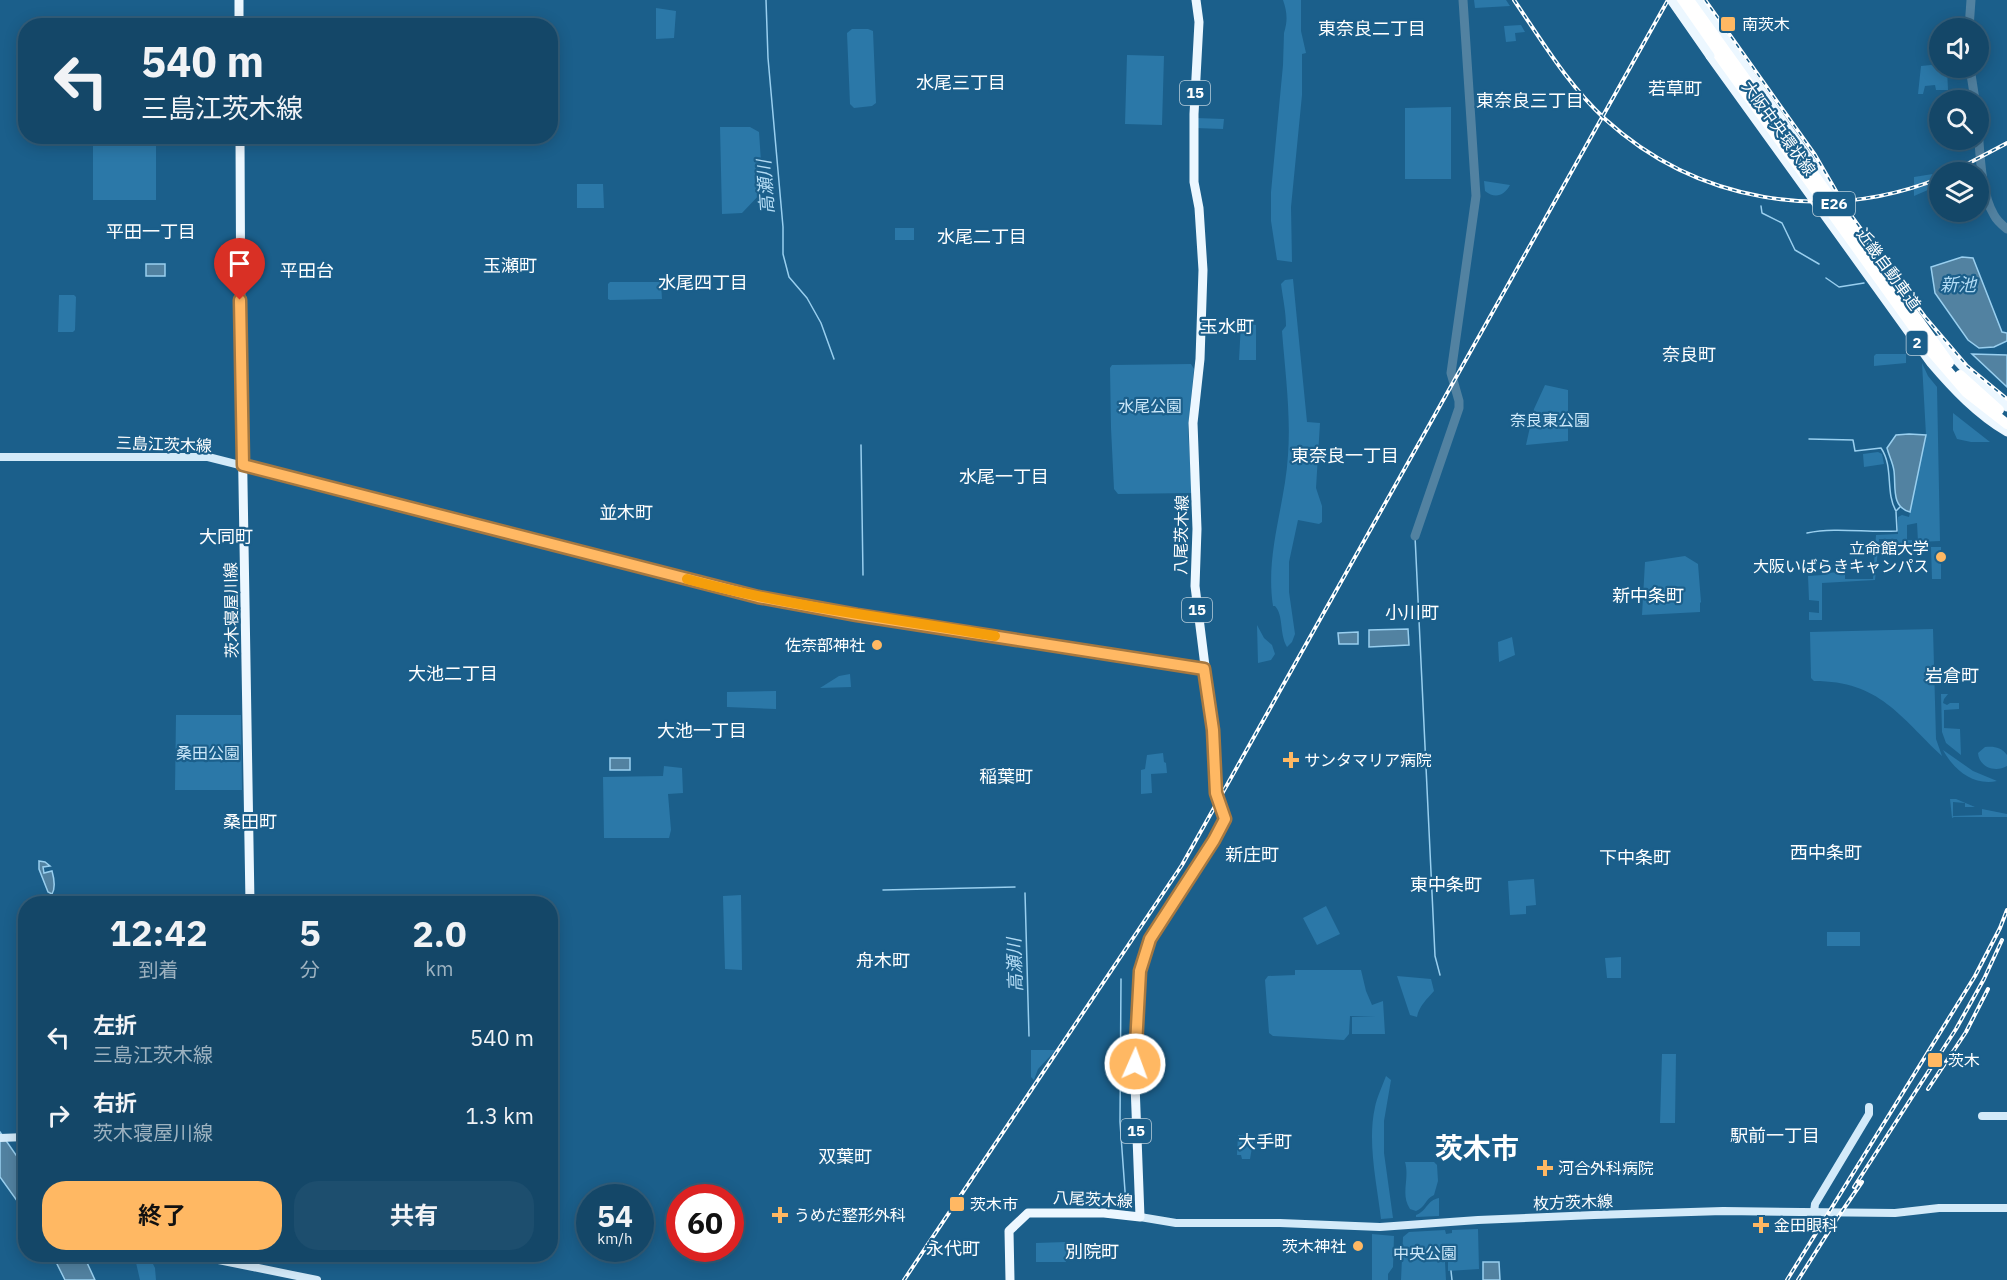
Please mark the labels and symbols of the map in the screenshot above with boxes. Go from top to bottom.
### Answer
place label: 南茨木 [1742,14,1790,34]
marker: 南茨木 [1719,15,1737,33]
district label: 東奈良二丁目 [1318,17,1426,40]
district label: 水尾三丁目 [916,71,1006,94]
district label: 若草町 [1648,77,1702,100]
street label: 大阪中央環状線 [1738,77,1820,179]
road number: 15 [1180,81,1210,105]
district label: 東奈良三丁目 [1476,89,1584,112]
water label: 高瀬川 [752,157,779,215]
road number: E26 [1813,192,1855,216]
district label: 平田一丁目 [106,220,196,243]
street label: 近畿自動車道 [1853,224,1925,314]
district label: 水尾二丁目 [937,225,1027,248]
pin [214,238,265,300]
district label: 玉瀬町 [483,254,537,277]
district label: 平田台 [280,259,334,282]
district label: 水尾四丁目 [658,271,748,294]
water label: 新池 [1940,273,1978,296]
district label: 玉水町 [1200,315,1254,338]
road number: 2 [1906,331,1928,355]
district label: 奈良町 [1662,343,1716,366]
park label: 水尾公園 [1118,396,1182,416]
park label: 奈良東公園 [1510,410,1590,430]
street label: 三島江茨木線 [116,432,212,456]
district label: 東奈良一丁目 [1291,444,1399,467]
district label: 水尾一丁目 [959,465,1049,488]
street label: 八尾茨木線 [1170,495,1192,575]
district label: 並木町 [599,501,653,524]
district label: 大同町 [199,525,253,548]
place label: 立命館大学 大阪いばらきキャンパス [1753,538,1929,576]
marker: 立命館大学 大阪いばらきキャンパス [1934,550,1948,564]
street label: 茨木寝屋川線 [220,562,242,658]
district label: 新中条町 [1612,584,1684,607]
road number: 15 [1182,598,1212,622]
district label: 小川町 [1385,601,1439,624]
place label: 佐奈部神社 [785,635,865,655]
marker: 佐奈部神社 [870,638,884,652]
district label: 大池二丁目 [408,662,498,685]
district label: 岩倉町 [1925,664,1979,687]
district label: 大池一丁目 [657,719,747,742]
park label: 桑田公園 [176,743,240,763]
place label: サンタマリア病院 [1304,750,1432,770]
marker: サンタマリア病院 [1282,751,1300,769]
district label: 稲葉町 [979,765,1033,788]
district label: 桑田町 [223,810,277,833]
district label: 西中条町 [1790,841,1862,864]
district label: 新庄町 [1225,843,1279,866]
district label: 下中条町 [1599,846,1671,869]
district label: 東中条町 [1410,873,1482,896]
water label: 高瀬川 [1002,936,1027,992]
district label: 舟木町 [856,949,910,972]
position arrow [1103,1032,1167,1096]
place label: 茨木 [1948,1050,1980,1070]
marker: 茨木 [1926,1051,1944,1069]
road number: 15 [1121,1119,1151,1143]
district label: 駅前一丁目 [1730,1124,1820,1147]
district label: 茨木市 [1435,1129,1519,1166]
district label: 大手町 [1238,1130,1292,1153]
district label: 双葉町 [818,1145,872,1168]
place label: 河合外科病院 [1558,1158,1654,1178]
marker: 河合外科病院 [1536,1159,1554,1177]
speed limit sign: 60 [666,1184,744,1262]
street label: 八尾茨木線 [1053,1187,1133,1211]
street label: 枚方茨木線 [1533,1191,1613,1213]
place label: 茨木市 [970,1194,1018,1214]
marker: 茨木市 [948,1195,966,1213]
place label: うめだ整形外科 [794,1205,906,1225]
marker: うめだ整形外科 [771,1206,789,1224]
place label: 金田眼科 [1774,1215,1838,1235]
marker: 金田眼科 [1752,1216,1770,1234]
place label: 茨木神社 [1282,1236,1346,1256]
district label: 永代町 [926,1237,980,1260]
marker: 茨木神社 [1351,1239,1365,1253]
district label: 別院町 [1065,1240,1119,1263]
park label: 中央公園 [1393,1243,1457,1263]

